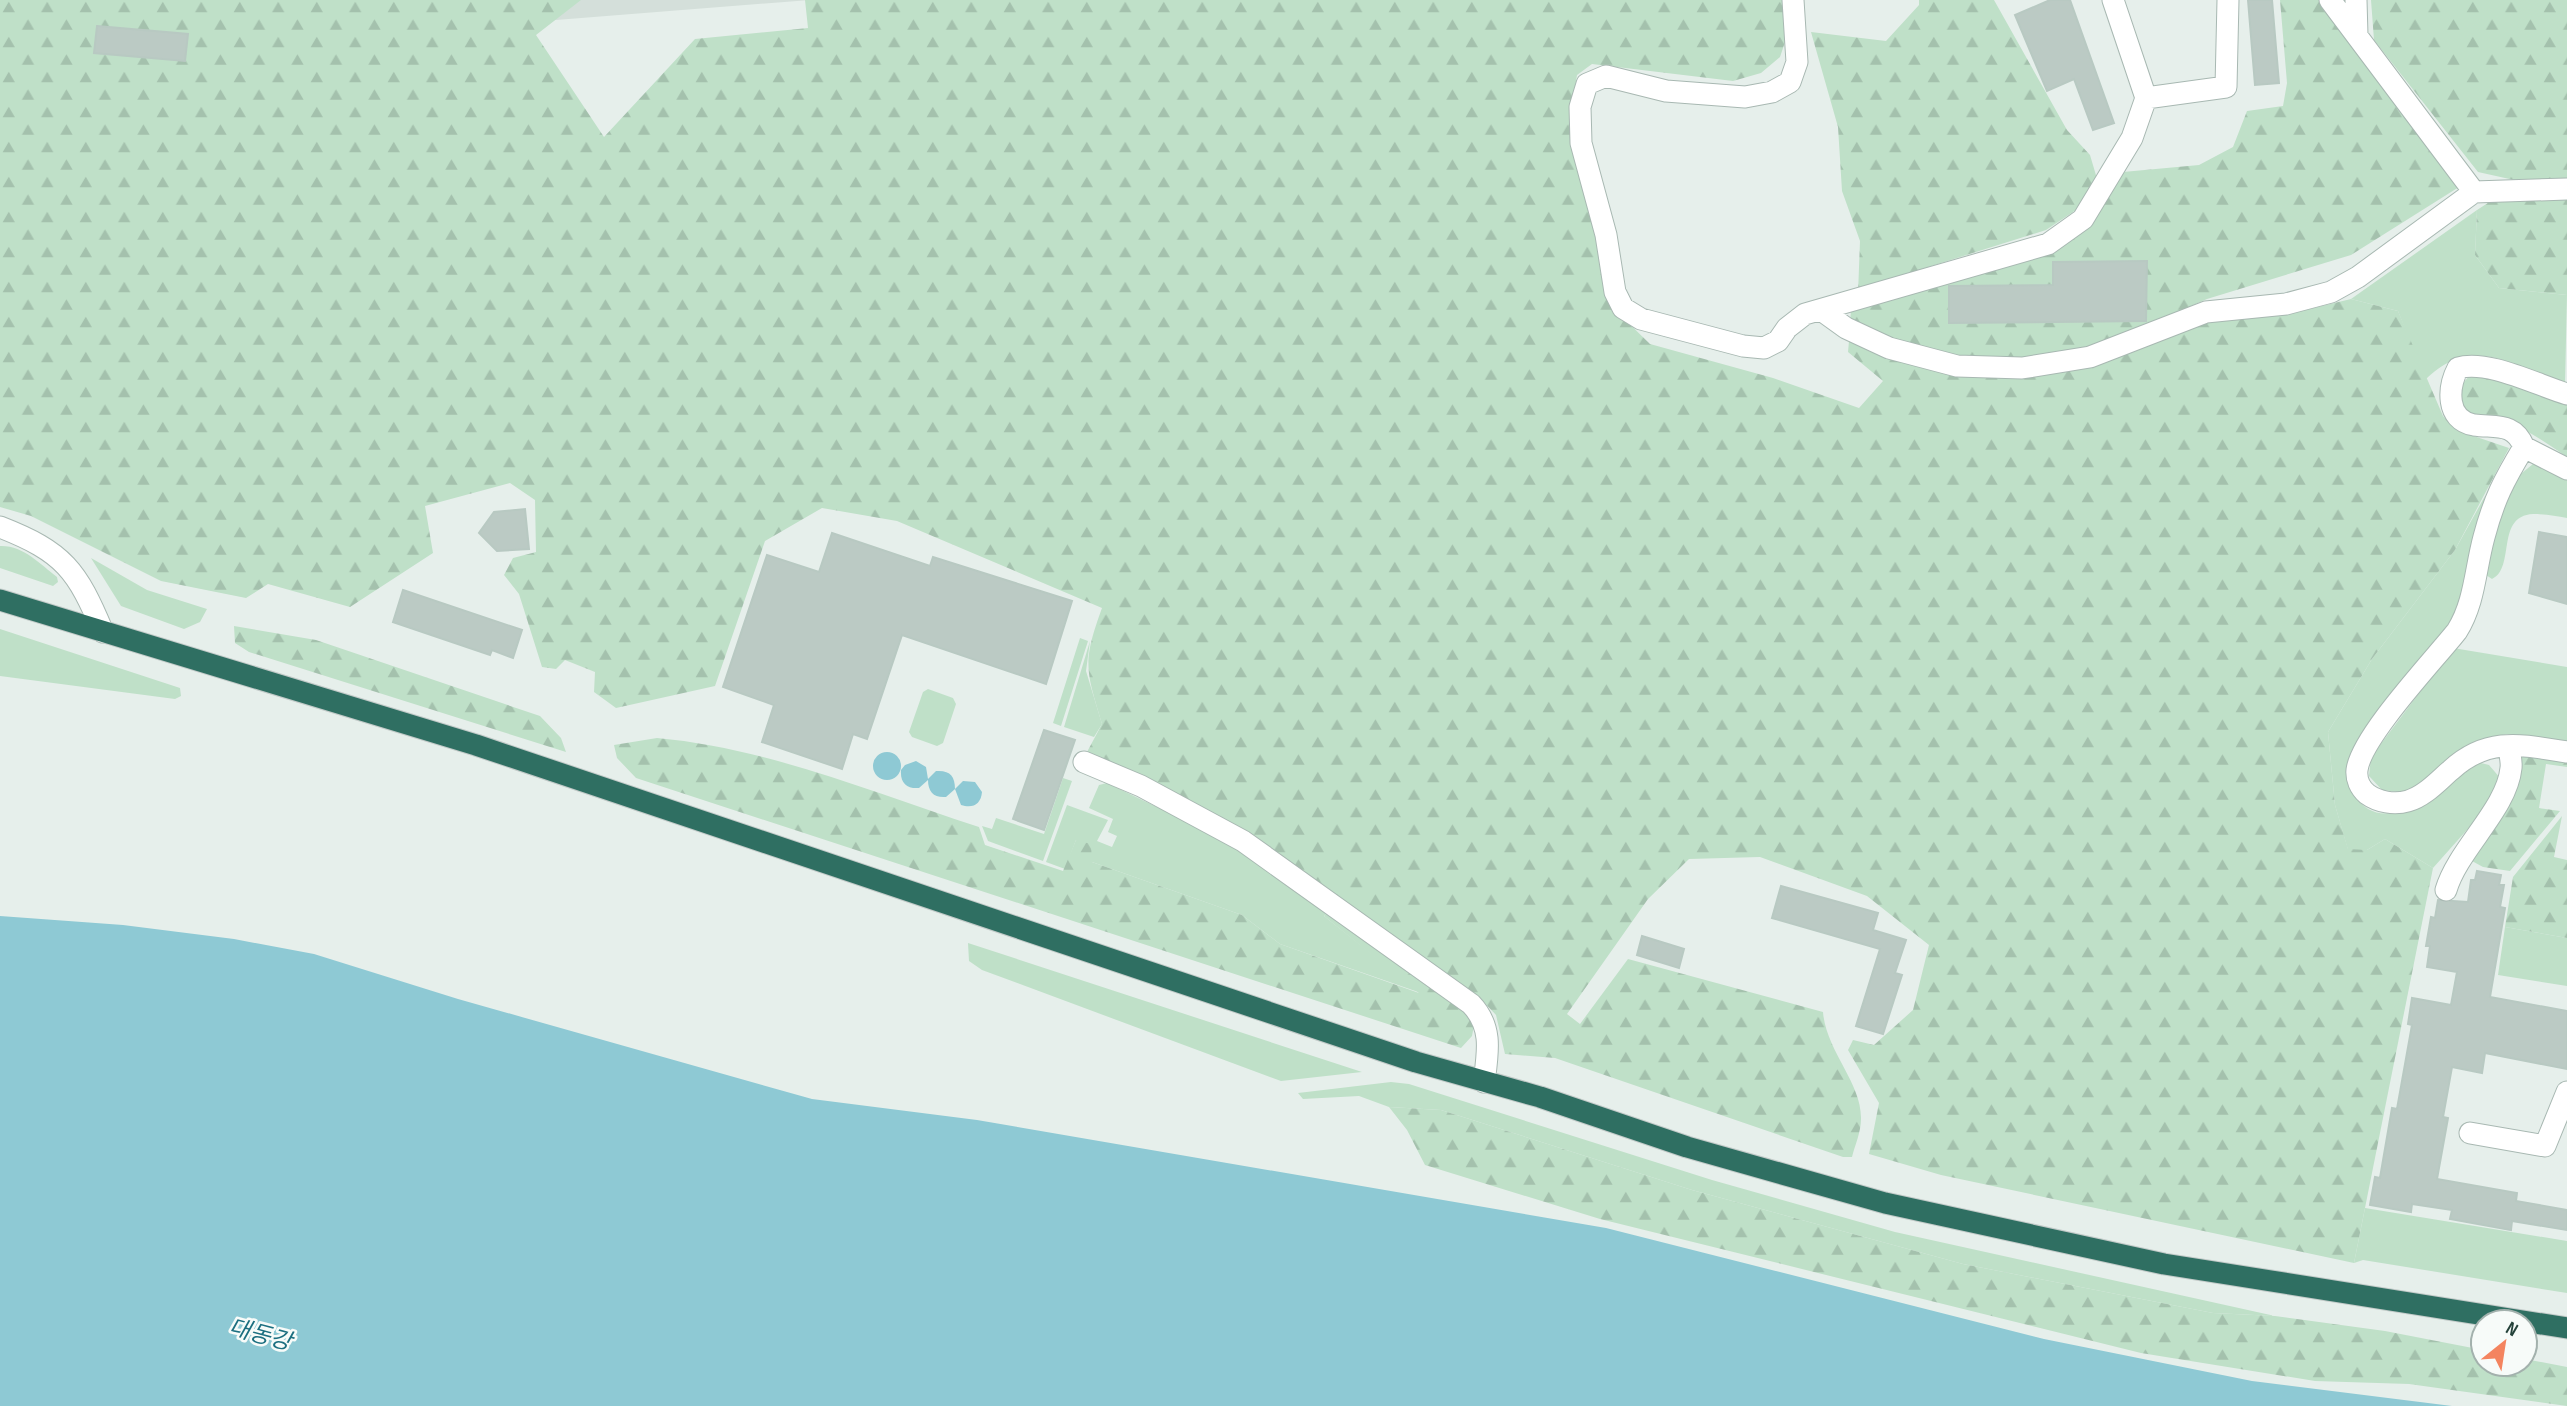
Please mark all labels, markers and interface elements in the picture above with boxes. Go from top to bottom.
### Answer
north arrow [2469,1308,2539,1378]
water label: 대동강 [226,1313,297,1357]
text: N [2502,1317,2522,1342]

